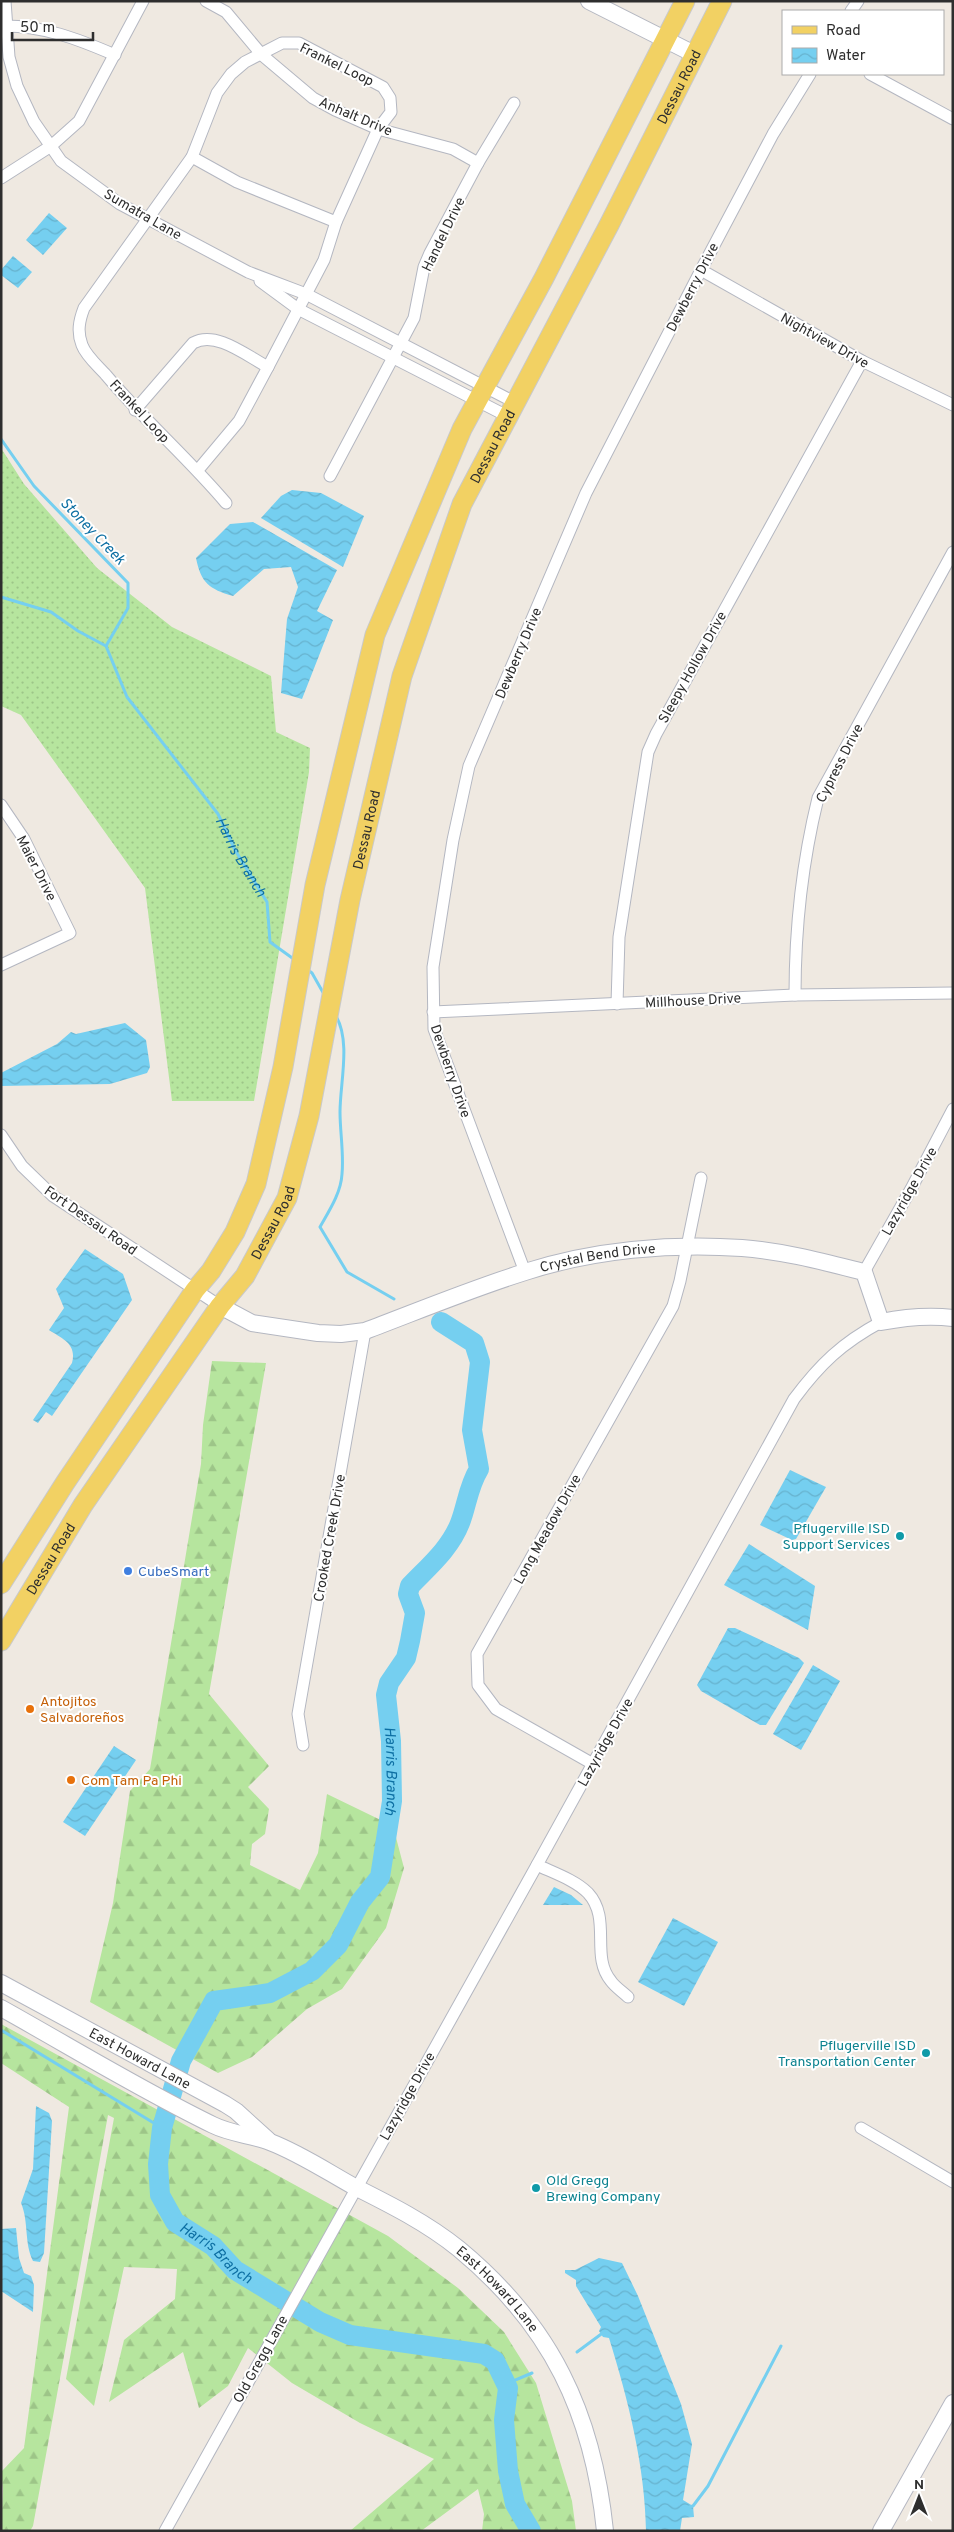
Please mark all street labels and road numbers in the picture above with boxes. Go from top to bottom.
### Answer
street label: Frankel Loop [296,40,376,91]
street label: Dessau Road [654,48,706,127]
street label: Anhalt Drive [316,94,395,140]
street label: Sumatra Lane [100,186,184,244]
street label: Handel Drive [419,195,470,275]
street label: Dewberry Drive [664,240,723,335]
street label: Nightview Drive [777,310,872,373]
street label: Frankel Loop [105,377,173,447]
street label: Dessau Road [467,407,520,487]
street label: Dewberry Drive [493,605,546,702]
street label: Sleepy Hollow Drive [656,609,731,727]
street label: Cypress Drive [813,721,868,806]
street label: Dessau Road [350,789,385,871]
street label: Maier Drive [12,833,59,904]
street label: Millhouse Drive [645,990,742,1013]
street label: Dewberry Drive [426,1023,473,1120]
street label: Lazyridge Drive [879,1145,942,1239]
street label: Fort Dessau Road [40,1183,140,1260]
street label: Dessau Road [248,1184,300,1263]
street label: Crystal Bend Drive [538,1241,656,1277]
street label: Long Meadow Drive [511,1472,586,1588]
street label: Crooked Creek Drive [311,1473,350,1603]
street label: Dessau Road [24,1521,80,1599]
street label: Lazyridge Drive [575,1696,638,1790]
street label: East Howard Lane [86,2025,193,2094]
street label: Lazyridge Drive [377,2050,440,2144]
street label: East Howard Lane [452,2243,541,2336]
street label: Old Gregg Lane [230,2313,292,2407]

